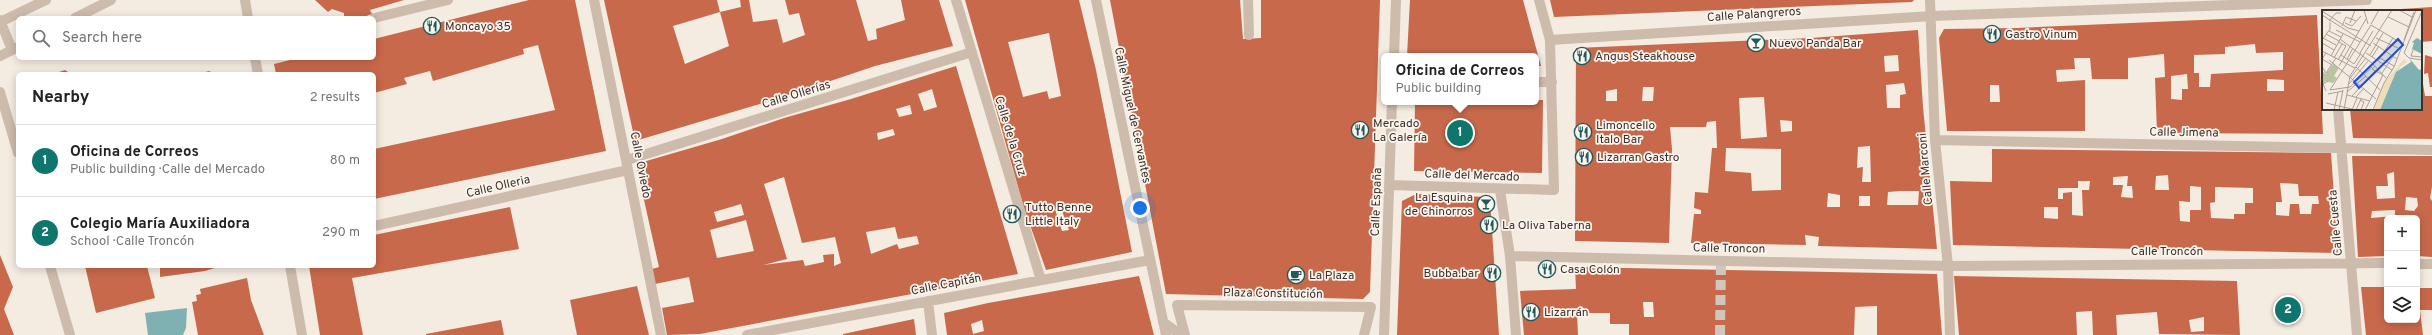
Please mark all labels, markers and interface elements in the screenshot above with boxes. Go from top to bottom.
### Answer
street label: Calle Palangreros [1707,4,1802,26]
inset map [2322,10,2422,110]
search box [16,16,376,60]
restaurant icon: Moncayo 35 [422,16,442,36]
place label: Moncayo 35 [445,19,511,35]
restaurant icon: Gastro Vinum [1982,24,2002,44]
icon: search [30,27,52,49]
place label: Gastro Vinum [2005,27,2077,43]
text: Search here [62,29,142,48]
bar icon: Nuevo Panda Bar [1746,33,1766,53]
place label: Nuevo Panda Bar [1769,36,1862,52]
street label: Calle Miguel de Cervantes [1110,46,1154,185]
restaurant icon: Angus Steakhouse [1572,46,1592,66]
place label: Angus Steakhouse [1595,49,1695,65]
popup [1381,53,1539,105]
text: Oficina de Correos [1396,62,1524,81]
street label: Calle Ollerías [760,77,833,113]
text: Public building [1396,81,1481,97]
text: Nearby [32,87,89,109]
text: 2 results [310,90,360,106]
street label: Calle de la Cruz [990,94,1030,178]
place label: Mercado La Galería [1373,116,1427,146]
pin: 1 [1447,118,1473,148]
place label: Limoncello Italo Bar [1596,118,1656,148]
restaurant icon: Mercado La Galería [1350,120,1370,140]
restaurant icon: Limoncello Italo Bar [1573,122,1593,142]
street label: Calle Jimena [2149,124,2219,142]
street label: Calle Oviedo [626,130,654,200]
street label: Calle Marconi [1915,132,1937,206]
text: Oficina de Correos [70,143,199,162]
restaurant icon: Lizarran Gastro [1574,147,1594,167]
place label: Lizarran Gastro [1597,150,1680,166]
text: 1 [42,153,48,169]
text: 80 m [330,153,360,169]
text: Public building · Calle del Mercado [70,162,265,178]
street label: Calle del Mercado [1424,166,1520,186]
street label: Calle España [1368,167,1386,237]
street label: Calle Olleria [465,172,532,202]
street label: Calle Cuesta [2325,189,2347,257]
place label: La Esquina de Chinorros [1405,190,1473,220]
bar icon: La Esquina de Chinorros [1476,194,1496,214]
your location [1130,198,1150,218]
place label: Tutto Benne Little Italy [1025,200,1091,230]
restaurant icon: Tutto Benne Little Italy [1002,204,1022,224]
text: Colegio María Auxiliadora [70,215,250,234]
restaurant icon: La Oliva Taberna [1479,215,1499,235]
map controls [2384,215,2420,323]
button: + [2384,215,2420,251]
place label: La Oliva Taberna [1502,218,1591,234]
text: 2 [41,225,49,241]
text: 290 m [322,225,360,241]
text: School · Calle Troncón [70,234,194,250]
street label: Calle Troncon [1693,240,1765,258]
street label: Calle Troncón [2131,244,2203,260]
button: − [2384,251,2420,287]
restaurant icon: Casa Colón [1537,259,1557,279]
place label: Casa Colón [1560,262,1620,278]
restaurant icon: Bubba.bar [1482,263,1502,283]
cafe icon: La Plaza [1286,265,1306,285]
place label: Bubba.bar [1424,266,1479,282]
place label: La Plaza [1309,268,1354,284]
street label: Calle Capitán [910,270,983,300]
street label: Plaza Constitución [1223,285,1323,303]
button: layers [2384,287,2420,323]
pin: 2 [2275,295,2301,325]
restaurant icon: Lizarrán [1521,302,1541,322]
place label: Lizarrán [1544,305,1589,321]

